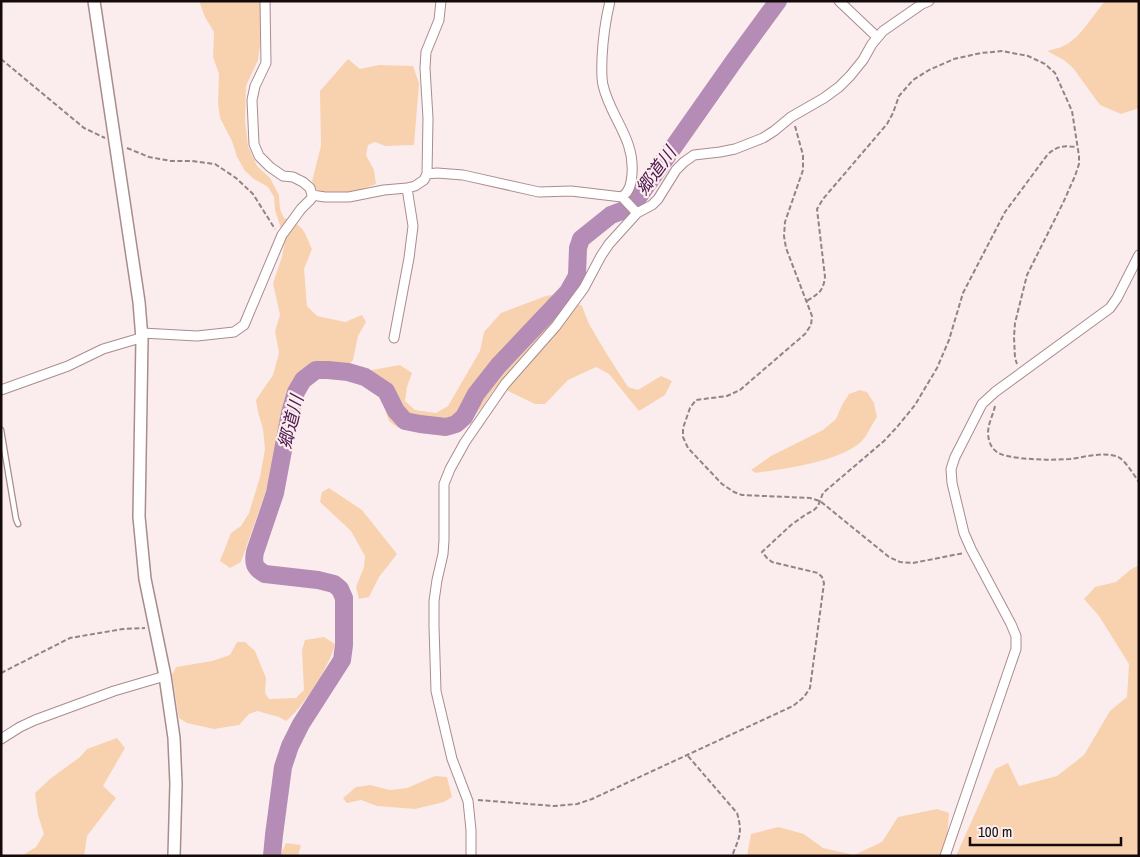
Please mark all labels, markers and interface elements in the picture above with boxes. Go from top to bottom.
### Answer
water label: 郷道川 [630,140,683,200]
water label: 郷道川 [272,391,310,451]
scale bar [970,814,1121,846]
text: 100 m [978,821,1012,842]

